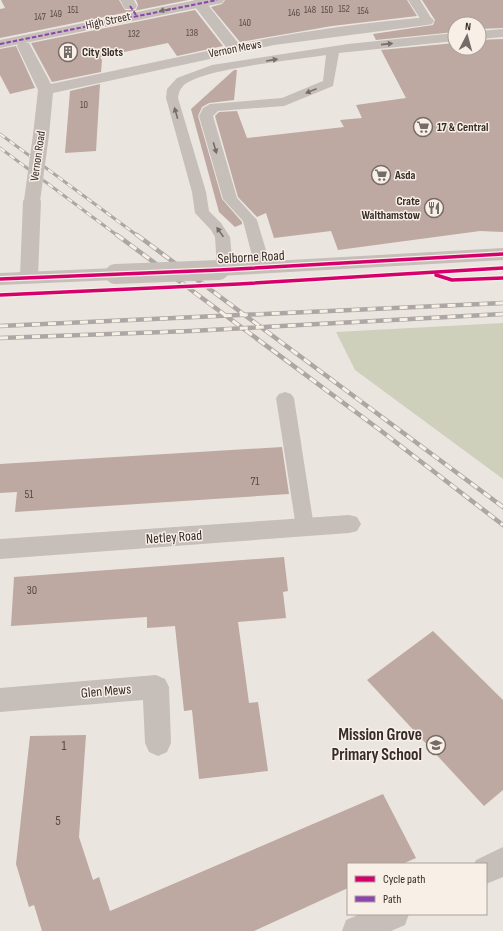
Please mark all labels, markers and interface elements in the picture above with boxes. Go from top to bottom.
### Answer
house number: 152 [338,3,350,15]
house number: 151 [67,4,79,16]
house number: 148 [304,4,316,16]
house number: 150 [321,4,333,16]
house number: 154 [357,5,369,17]
one-way arrow [159,7,171,13]
house number: 146 [288,7,300,19]
house number: 149 [50,8,62,20]
street label: High Street [84,9,132,33]
house number: 147 [34,11,46,23]
north arrow [447,16,487,56]
house number: 140 [239,17,251,29]
text: N [464,20,472,33]
house number: 138 [186,27,198,39]
house number: 132 [128,28,140,40]
street label: Vernon Mews [207,37,263,61]
building icon: City Slots [57,41,79,63]
one-way arrow [381,41,393,47]
place label: City Slots [82,45,124,60]
one-way arrow [266,56,278,62]
one-way arrow [305,88,317,94]
house number: 10 [80,99,88,111]
one-way arrow [173,106,179,118]
supermarket icon: 17 & Central [412,116,434,138]
place label: 17 & Central [437,120,488,135]
street label: Vernon Road [27,130,49,182]
one-way arrow [213,142,219,154]
supermarket icon: Asda [370,164,392,186]
place label: Asda [394,168,416,183]
place label: Crate Walthamstow [362,194,421,223]
restaurant icon: Crate Walthamstow [423,197,445,219]
one-way arrow [216,226,224,237]
street label: Selborne Road [217,247,285,267]
house number: 71 [250,474,260,489]
house number: 51 [24,487,34,502]
street label: Netley Road [145,527,203,547]
house number: 30 [27,583,37,598]
street label: Glen Mews [80,680,132,702]
place label: Mission Grove Primary School [332,725,422,765]
school or university icon: Mission Grove Primary School [425,734,447,756]
house number: 1 [62,737,67,754]
house number: 5 [55,812,61,829]
legend [347,863,487,915]
text: Cycle path [383,872,425,887]
text: Path [383,892,401,907]

